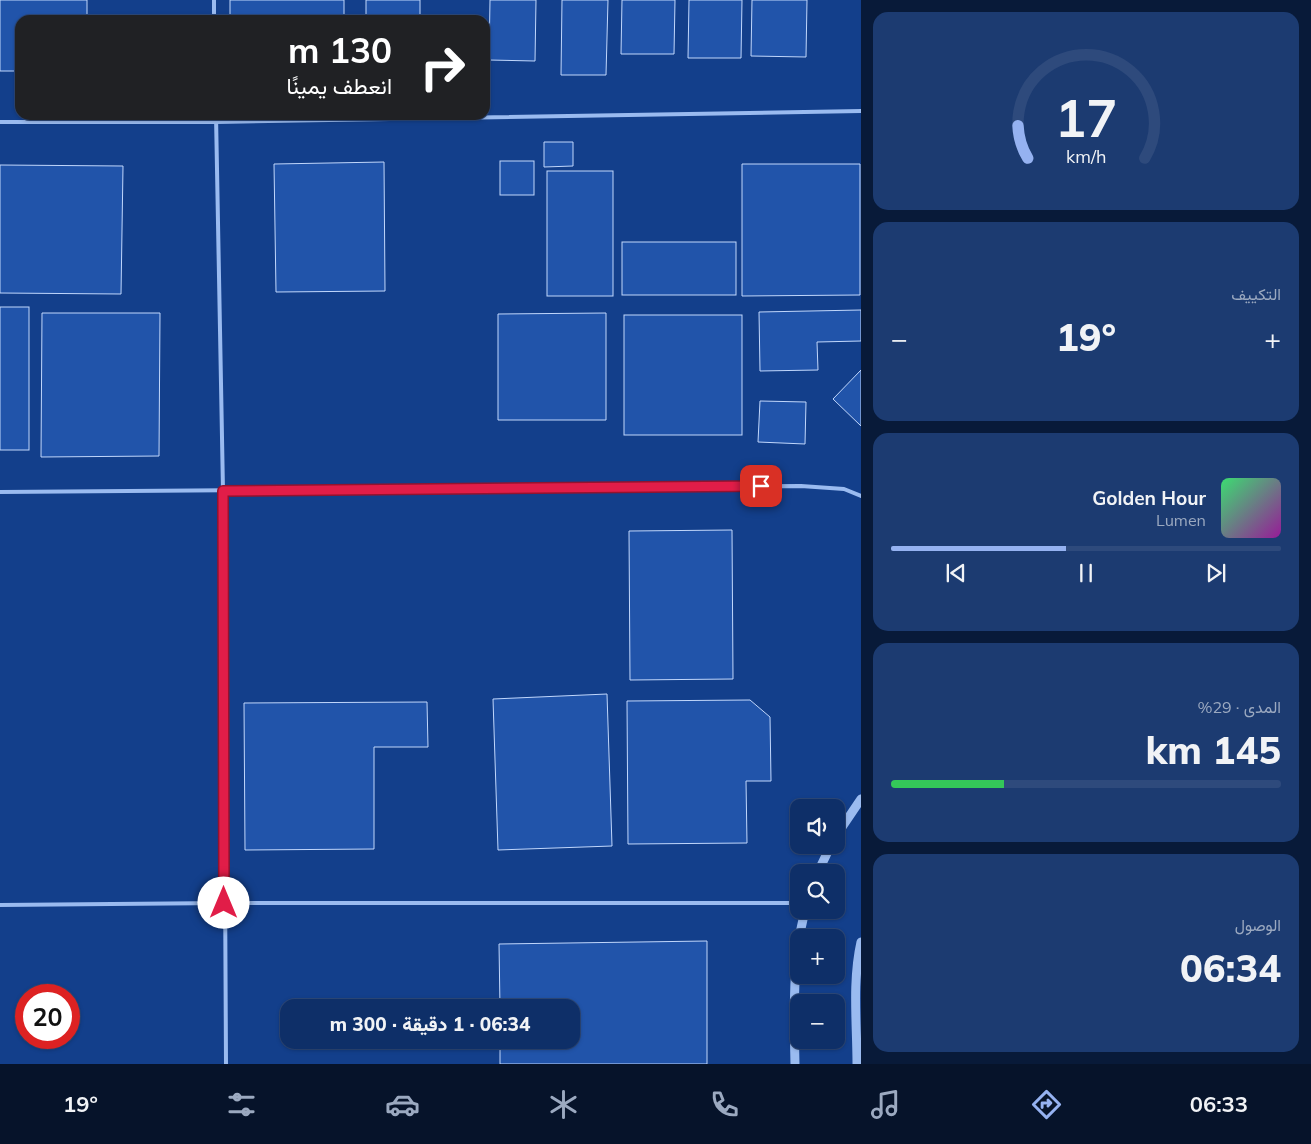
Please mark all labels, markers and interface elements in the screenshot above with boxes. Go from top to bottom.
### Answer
text: 130 m [288,28,392,72]
icon: right [410,35,475,100]
text: انعطف يمينًا [286,72,392,100]
text: 17 [1055,85,1117,150]
text: km/h [1066,145,1106,167]
text: التكييف [1231,284,1281,304]
text: 19° [1056,313,1116,361]
text: − [891,321,908,356]
text: + [1264,321,1281,356]
pin [740,465,782,507]
icon: arrive [747,472,775,500]
text: Golden Hour [1092,486,1206,510]
text: Lumen [1156,510,1206,530]
icon: previous [942,559,970,587]
icon: pause [1072,559,1100,587]
icon: next [1202,559,1230,587]
text: المدى · 29% [1197,697,1281,717]
text: 145 km [1145,726,1281,774]
map controls [790,799,845,1049]
button: sound [790,799,845,854]
button: search [790,864,845,919]
position arrow [197,876,249,928]
text: الوصول [1235,915,1281,935]
button: + [790,929,845,984]
text: 06:34 [1180,944,1281,992]
speed limit sign: 20 [15,984,80,1049]
button: − [790,994,845,1049]
text: 06:34 · 1 دقيقة · 300 m [330,1012,530,1036]
icon: filters [224,1087,259,1122]
icon: car [385,1087,420,1122]
icon: climate [546,1087,581,1122]
icon: phone [707,1087,742,1122]
icon: music [868,1087,903,1122]
icon: directions [1029,1087,1064,1122]
text: 19° [63,1090,98,1118]
text: 06:33 [1190,1090,1248,1118]

